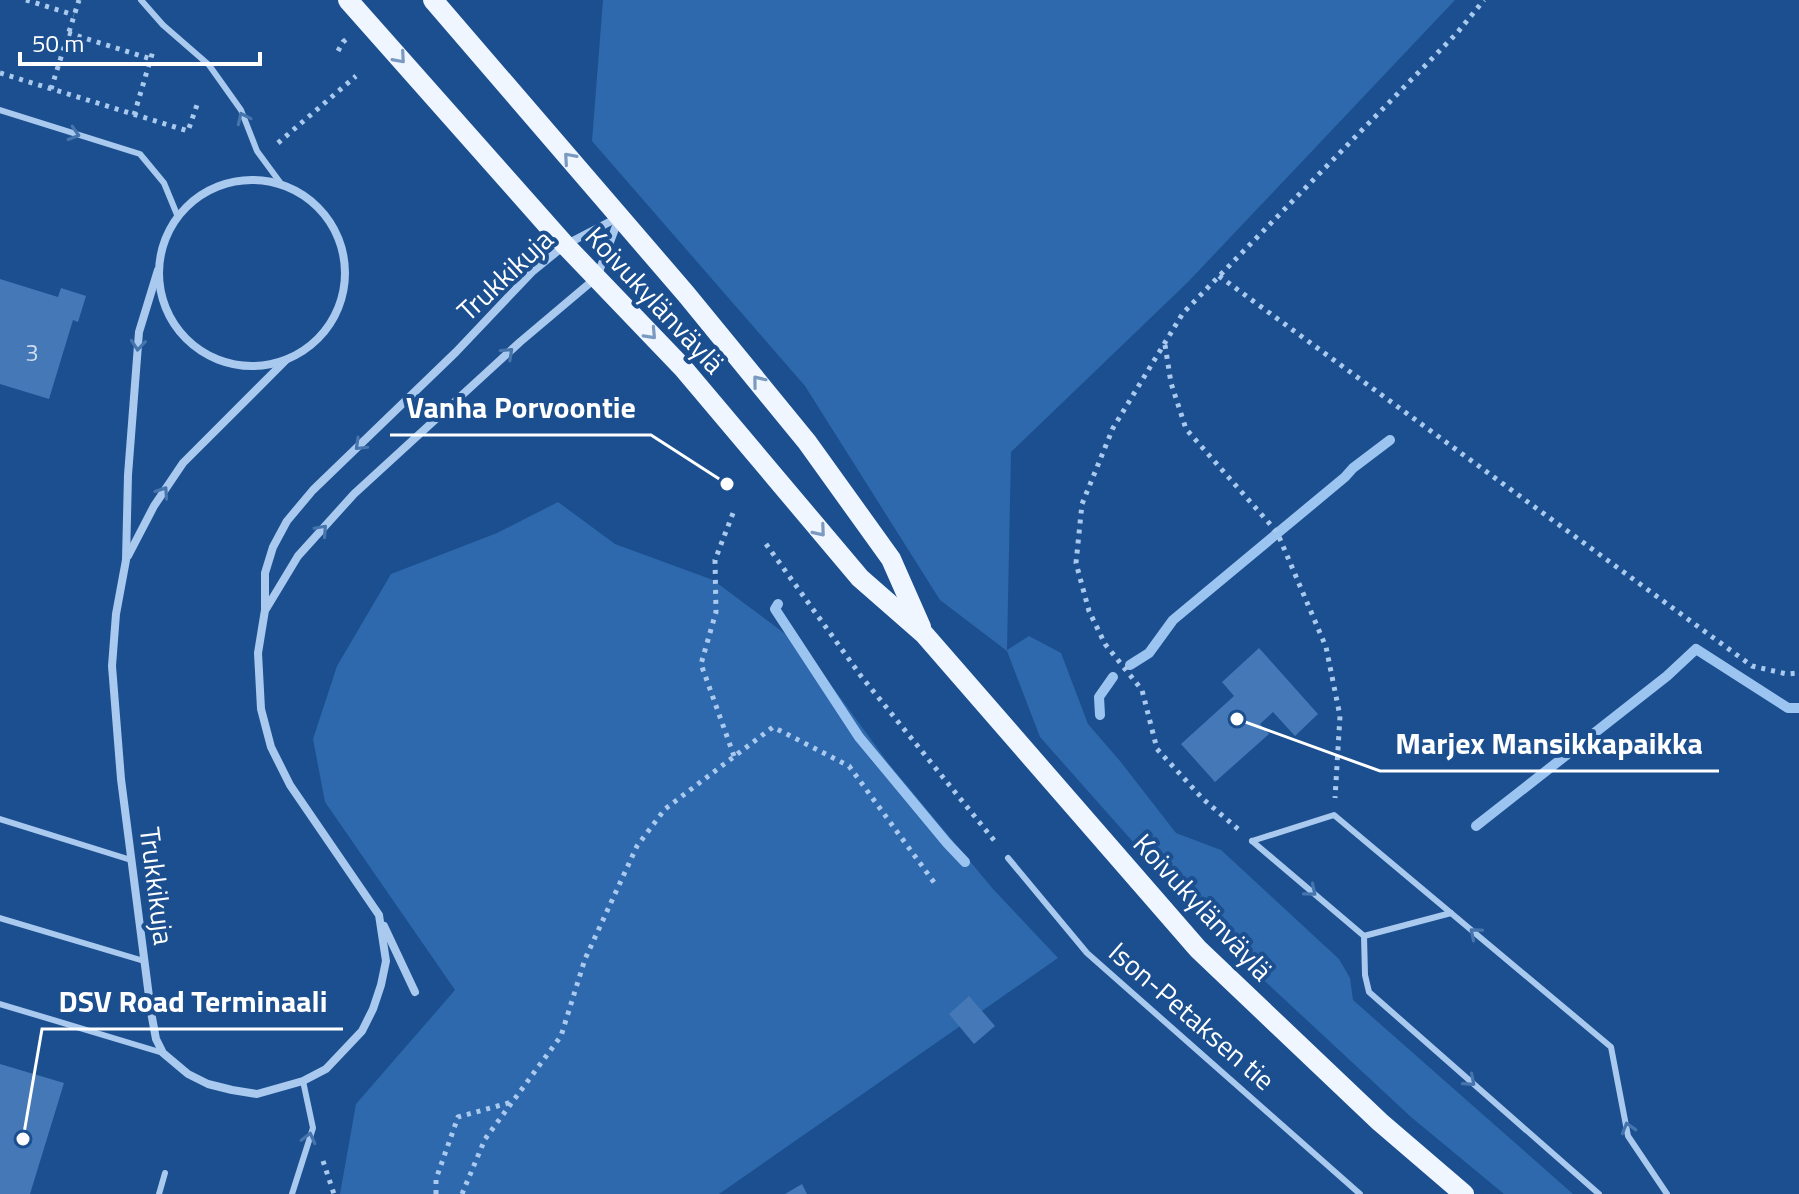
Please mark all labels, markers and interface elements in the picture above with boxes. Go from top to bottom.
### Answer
scale bar [20,16,260,66]
text: 50 m [32,25,84,61]
one-way arrow [390,49,404,64]
one-way arrow [237,111,253,126]
one-way arrow [67,124,81,140]
one-way arrow [564,153,579,167]
street label: Koivukylänväylä [575,216,735,383]
street label: Trukkikuja [447,219,563,331]
one-way arrow [641,325,656,339]
house number: 3 [25,334,39,370]
one-way arrow [130,339,147,352]
one-way arrow [499,348,514,362]
one-way arrow [753,375,767,390]
callout: Vanha Porvoontie [390,381,651,435]
text: Vanha Porvoontie [406,384,636,430]
one-way arrow [355,436,369,451]
one-way arrow [153,486,168,501]
one-way arrow [810,521,825,536]
one-way arrow [312,524,327,539]
callout: Marjex Mansikkapaikka [1380,717,1719,771]
text: Marjex Mansikkapaikka [1395,720,1703,766]
street label: Koivukylänväylä [1123,823,1283,990]
street label: Trukkikuja [129,825,186,947]
one-way arrow [1302,881,1317,896]
one-way arrow [1470,928,1485,943]
street label: Ison-Petaksen tie [1100,931,1285,1100]
callout: DSV Road Terminaali [42,975,343,1029]
text: DSV Road Terminaali [59,978,327,1024]
one-way arrow [1461,1071,1476,1086]
one-way arrow [1620,1122,1637,1135]
one-way arrow [300,1132,317,1146]

